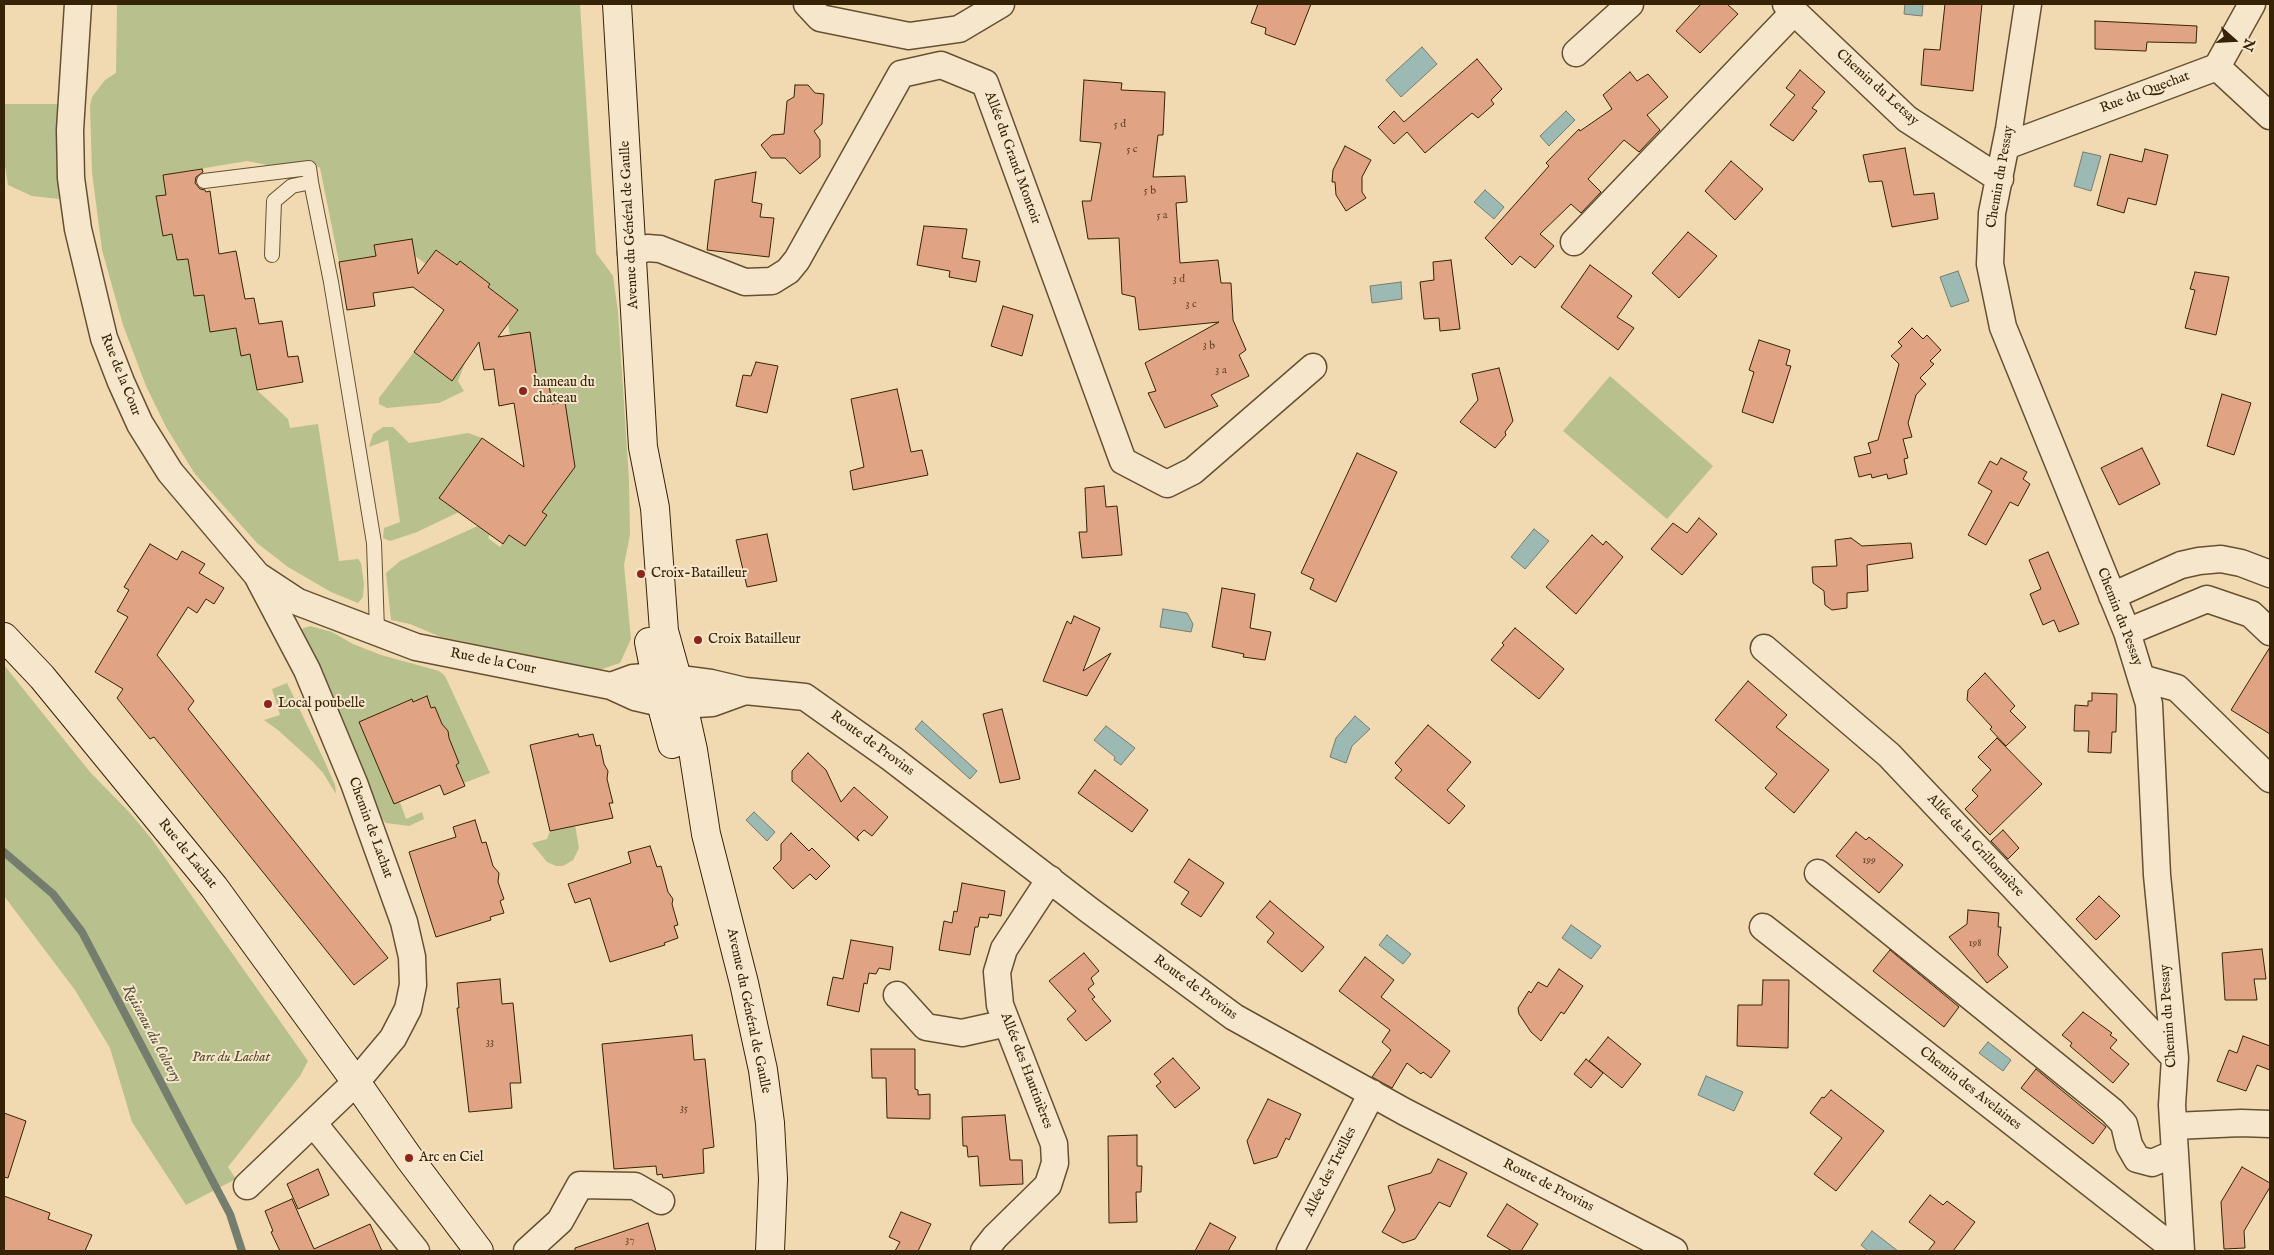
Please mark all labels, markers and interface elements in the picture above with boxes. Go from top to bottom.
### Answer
north arrow [2209,15,2259,65]
text: N [2238,36,2259,54]
street label: Chemin du Letsay [1832,46,1922,130]
street label: Rue du Quechat [2098,68,2192,118]
street label: Allée du Grand Montoir [980,89,1044,227]
house number: 5 d [1114,118,1126,132]
street label: Chemin du Pessay [1984,124,2018,230]
street label: Avenue du Général de Gaulle [617,140,643,310]
house number: 5 c [1126,143,1138,157]
house number: 5 b [1144,184,1156,198]
house number: 5 a [1156,209,1168,223]
house number: 3 d [1173,273,1185,287]
house number: 3 c [1185,298,1197,312]
street label: Rue de la Cour [96,331,144,419]
house number: 3 b [1203,339,1215,353]
house number: 3 a [1215,364,1227,378]
place label: hameau du chateau [533,375,595,408]
marker: hameau du chateau [517,385,529,397]
place label: Croix-Batailleur [651,566,747,582]
street label: Chemin du Pessay [2093,566,2145,668]
marker: Croix-Batailleur [635,568,647,580]
place label: Croix Batailleur [708,632,801,648]
marker: Croix Batailleur [692,634,704,646]
street label: Rue de la Cour [449,645,537,679]
place label: Local poubelle [278,696,365,712]
marker: Local poubelle [262,698,274,710]
street label: Route de Provins [827,708,917,780]
street label: Chemin de Lachat [344,775,396,881]
street label: Allée de la Grillonnière [1923,791,2027,901]
street label: Rue de Lachat [154,816,220,892]
house number: 199 [1862,854,1876,868]
street label: Avenue du Général de Gaulle [722,927,774,1095]
house number: 198 [1968,937,1982,951]
street label: Route de Provins [1150,952,1240,1024]
street label: Chemin du Pessay [2157,964,2181,1068]
water label: Ruisseau du Colovry [118,982,184,1086]
street label: Allée des Hautinières [996,1011,1056,1131]
house number: 33 [486,1036,494,1050]
street label: Chemin des Avelaines [1916,1044,2024,1134]
park label: Parc du Lachat [192,1050,270,1066]
house number: 35 [680,1102,688,1116]
street label: Allée des Treilles [1301,1124,1361,1220]
place label: Arc en Ciel [419,1150,484,1166]
marker: Arc en Ciel [403,1152,415,1164]
street label: Route de Provins [1500,1156,1596,1216]
house number: 37 [625,1234,635,1248]

